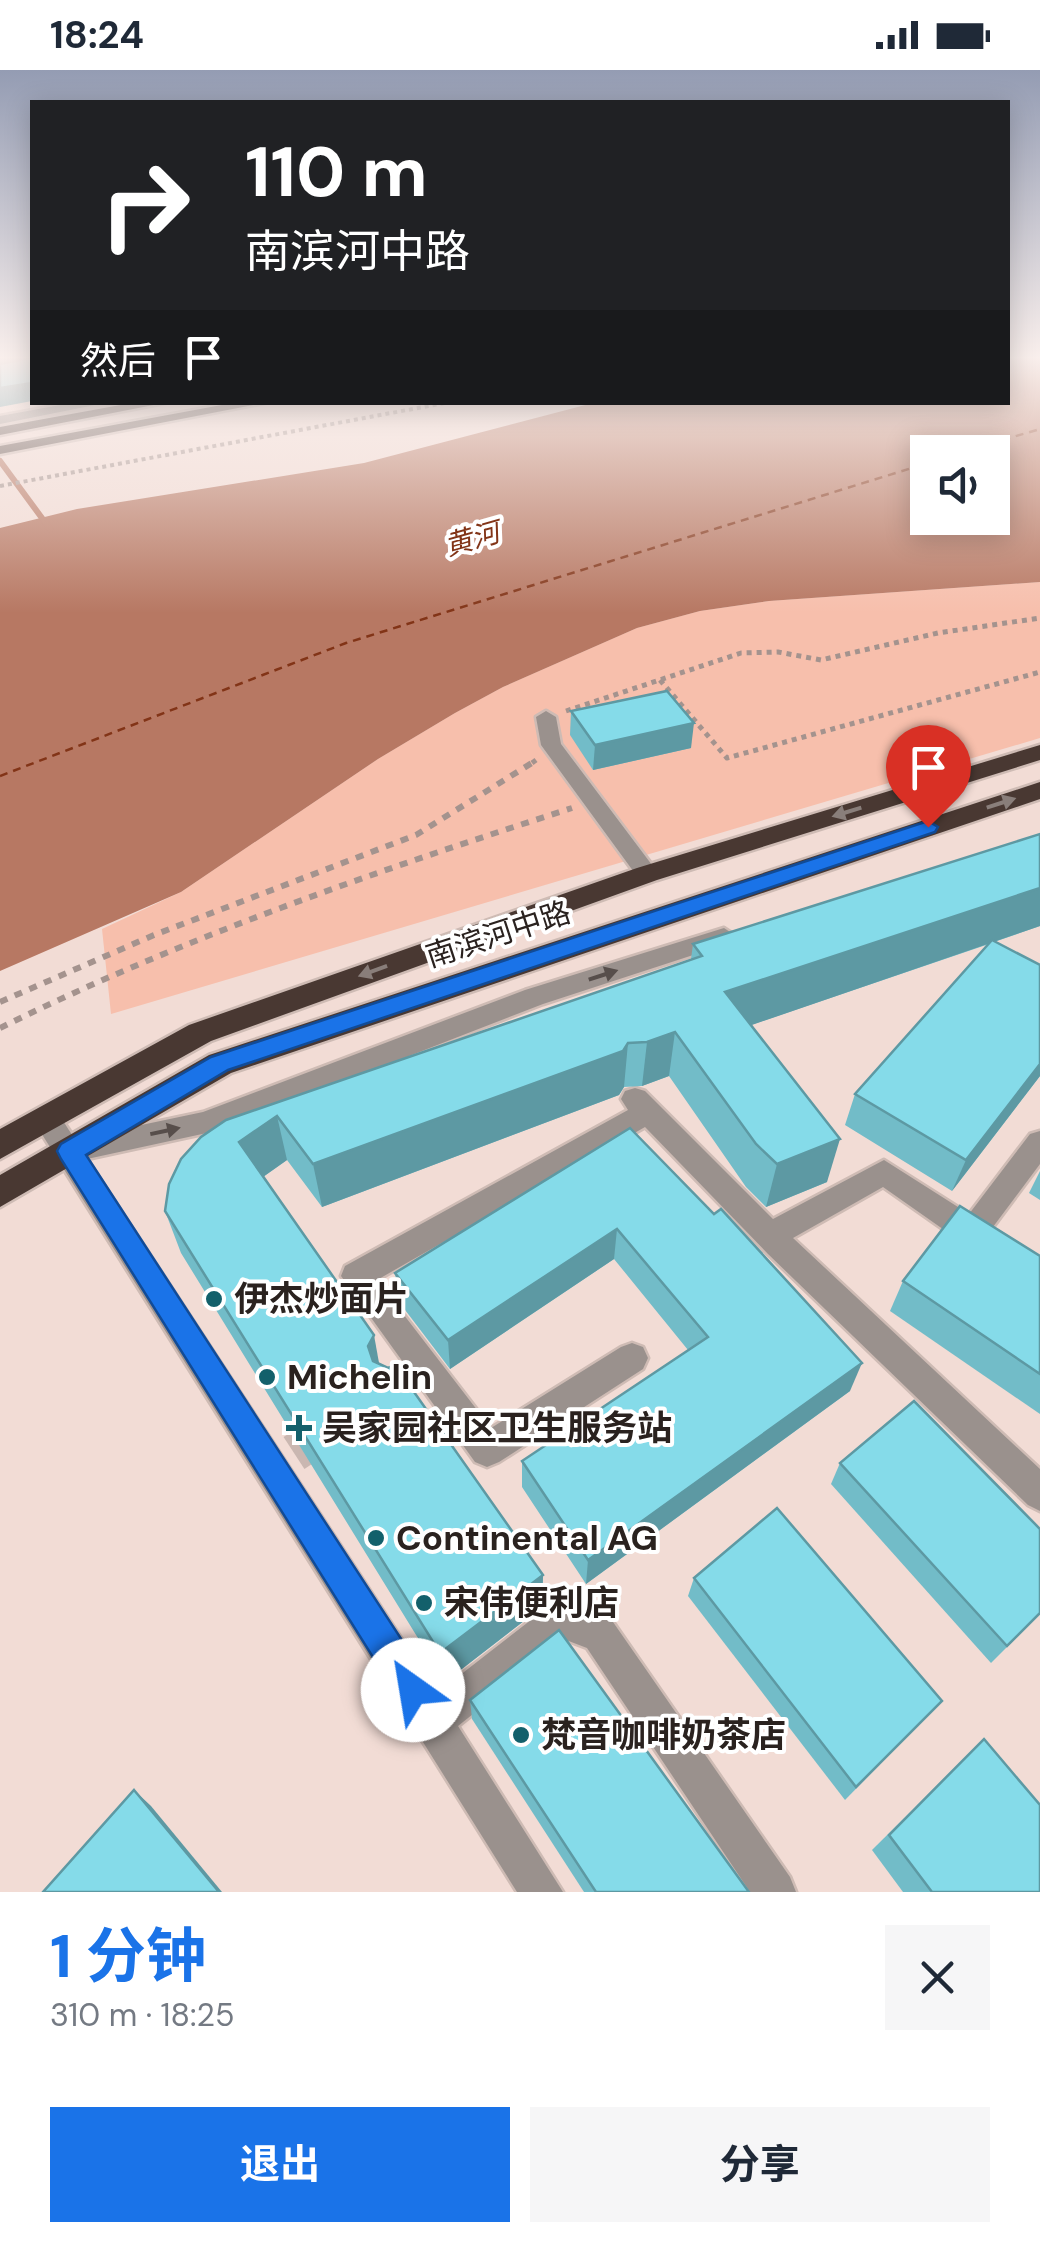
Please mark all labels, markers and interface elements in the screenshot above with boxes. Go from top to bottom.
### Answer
text: 18:24 [50,10,144,60]
text: 110 m [245,127,428,218]
icon: right [80,140,210,270]
text: 南滨河中路 [245,222,470,281]
icon: arrive [176,330,231,385]
text: 然后 [80,336,156,386]
map controls [910,435,1010,535]
button: sound [910,435,1010,535]
water label: 黄河 [440,512,509,565]
pin [886,725,971,828]
icon: arrive [901,740,956,795]
one-way arrow [986,795,1016,810]
one-way arrow [831,805,861,820]
street label: 南滨河中路 [421,892,575,976]
one-way arrow [357,965,387,980]
one-way arrow [588,967,619,982]
one-way arrow [150,1123,181,1138]
place label: 伊杰炒面片 [234,1276,409,1322]
marker: 伊杰炒面片 [203,1288,225,1310]
place label: Michelin [287,1354,432,1400]
marker: Michelin [256,1366,278,1388]
place label: 吴家园社区卫生服务站 [322,1405,672,1451]
marker: 吴家园社区卫生服务站 [286,1415,312,1441]
place label: Continental AG [396,1515,658,1561]
marker: Continental AG [365,1527,387,1549]
place label: 宋伟便利店 [444,1580,619,1626]
marker: 宋伟便利店 [413,1592,435,1614]
position arrow [361,1638,465,1742]
place label: 梵音咖啡奶茶店 [541,1712,786,1758]
marker: 梵音咖啡奶茶店 [510,1724,532,1746]
text: 1 分钟 [50,1917,206,1996]
button: close [885,1925,990,2030]
text: 310 m · 18:25 [50,1994,234,2036]
button: 退出 [50,2107,510,2222]
button: 分享 [530,2107,990,2222]

